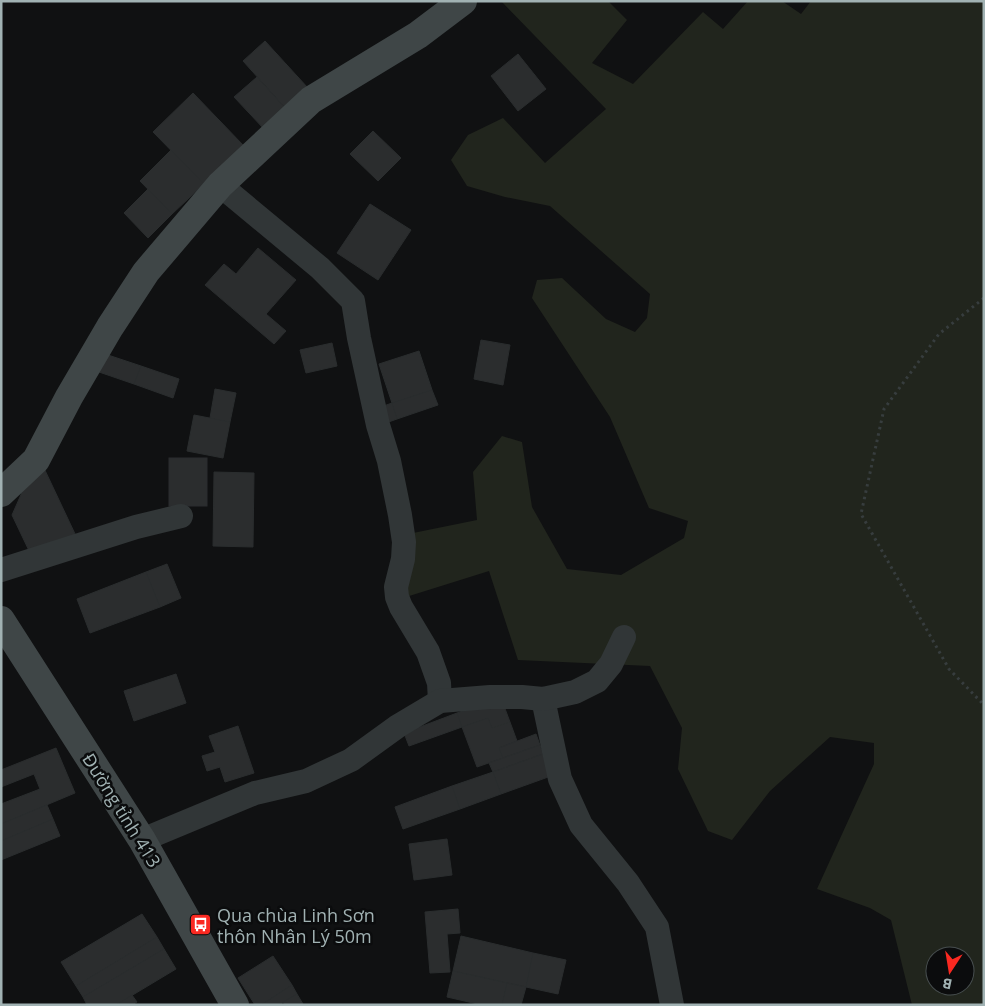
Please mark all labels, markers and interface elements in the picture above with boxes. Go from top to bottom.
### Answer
street label: Đường tỉnh 413 [77,748,167,872]
place label: Qua chùa Linh Sơn thôn Nhân Lý 50m [217,903,375,948]
bus stop icon: Qua chùa Linh Sơn thôn Nhân Lý 50m [189,913,213,937]
north arrow [925,946,975,996]
text: B [941,974,954,994]

